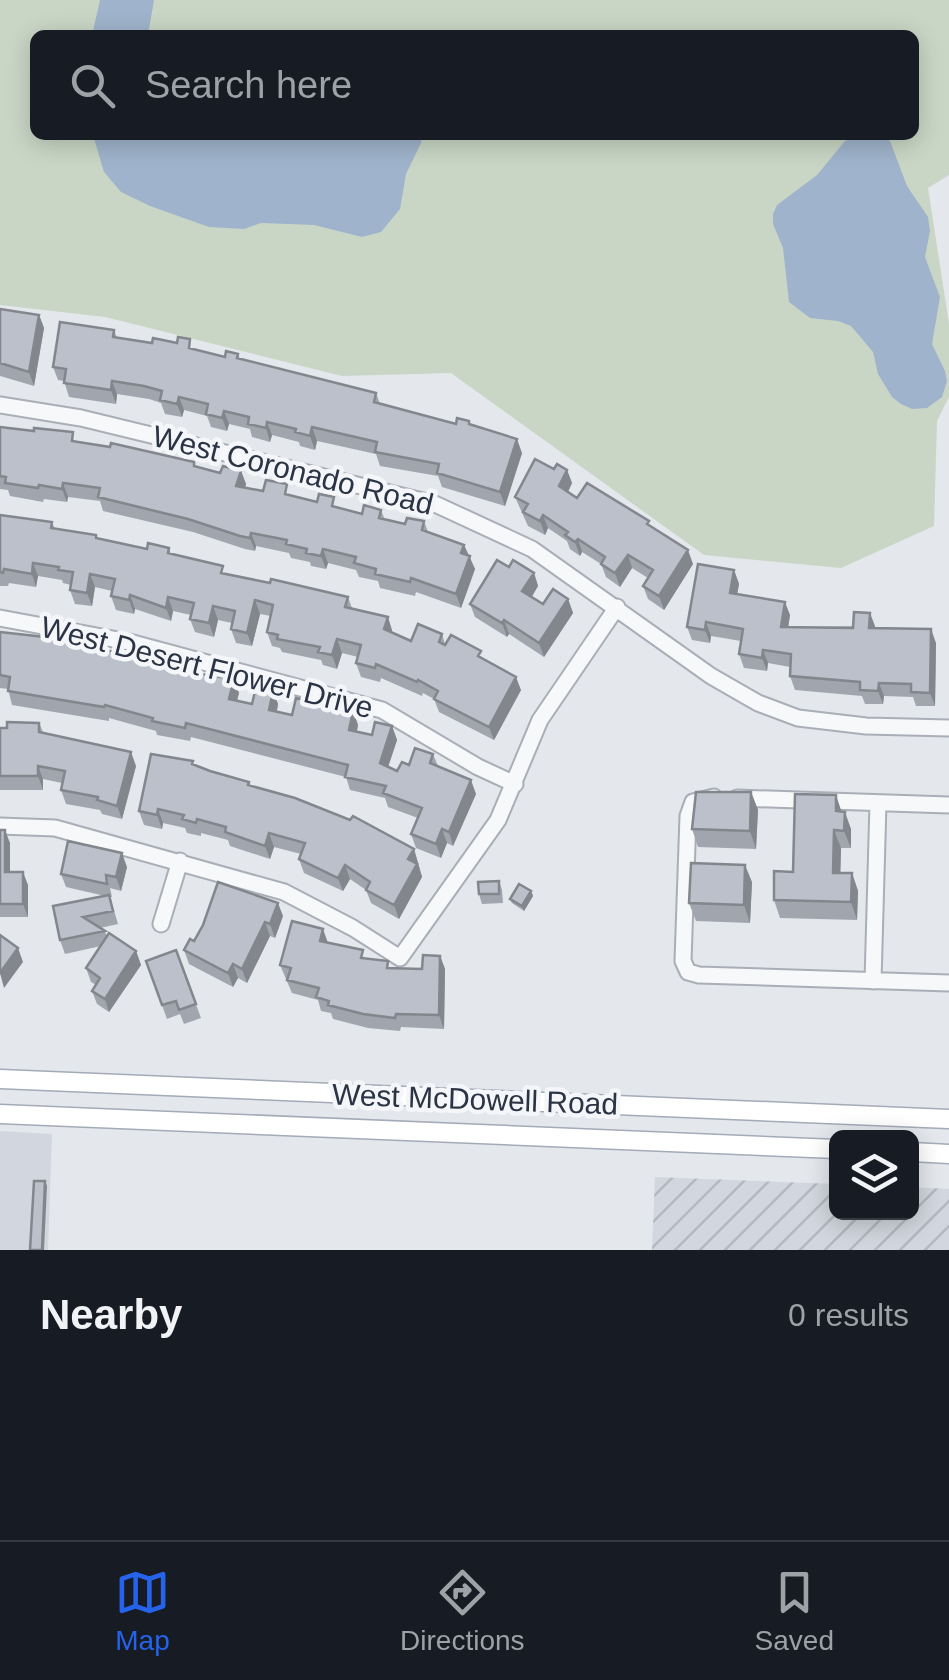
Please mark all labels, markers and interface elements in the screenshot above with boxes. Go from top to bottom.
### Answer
search box [30,30,919,140]
icon: search [65,58,120,113]
text: Search here [145,64,352,106]
street label: West Coronado Road [149,419,437,521]
street label: West Desert Flower Drive [37,610,377,724]
street label: West McDowell Road [331,1078,619,1120]
map controls [829,1130,919,1220]
button: layers [829,1130,919,1220]
text: Nearby [40,1291,182,1338]
text: 0 results [788,1297,909,1333]
tab: Map [115,1565,170,1657]
tab: Directions [400,1565,525,1657]
tab: Saved [755,1565,834,1657]

